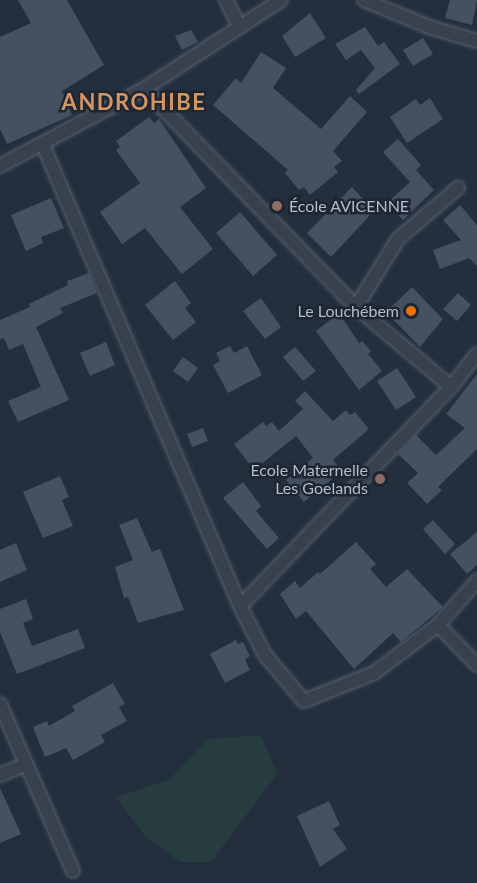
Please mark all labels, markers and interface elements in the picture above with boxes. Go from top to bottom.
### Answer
district label: ANDROHIBE [62,89,206,115]
place label: École AVICENNE [289,196,410,216]
marker: École AVICENNE [270,199,284,213]
place label: Le Louchébem [298,301,399,321]
marker: Le Louchébem [404,304,418,318]
place label: Ecole Maternelle Les Goelands [250,460,368,498]
marker: Ecole Maternelle Les Goelands [373,472,387,486]

